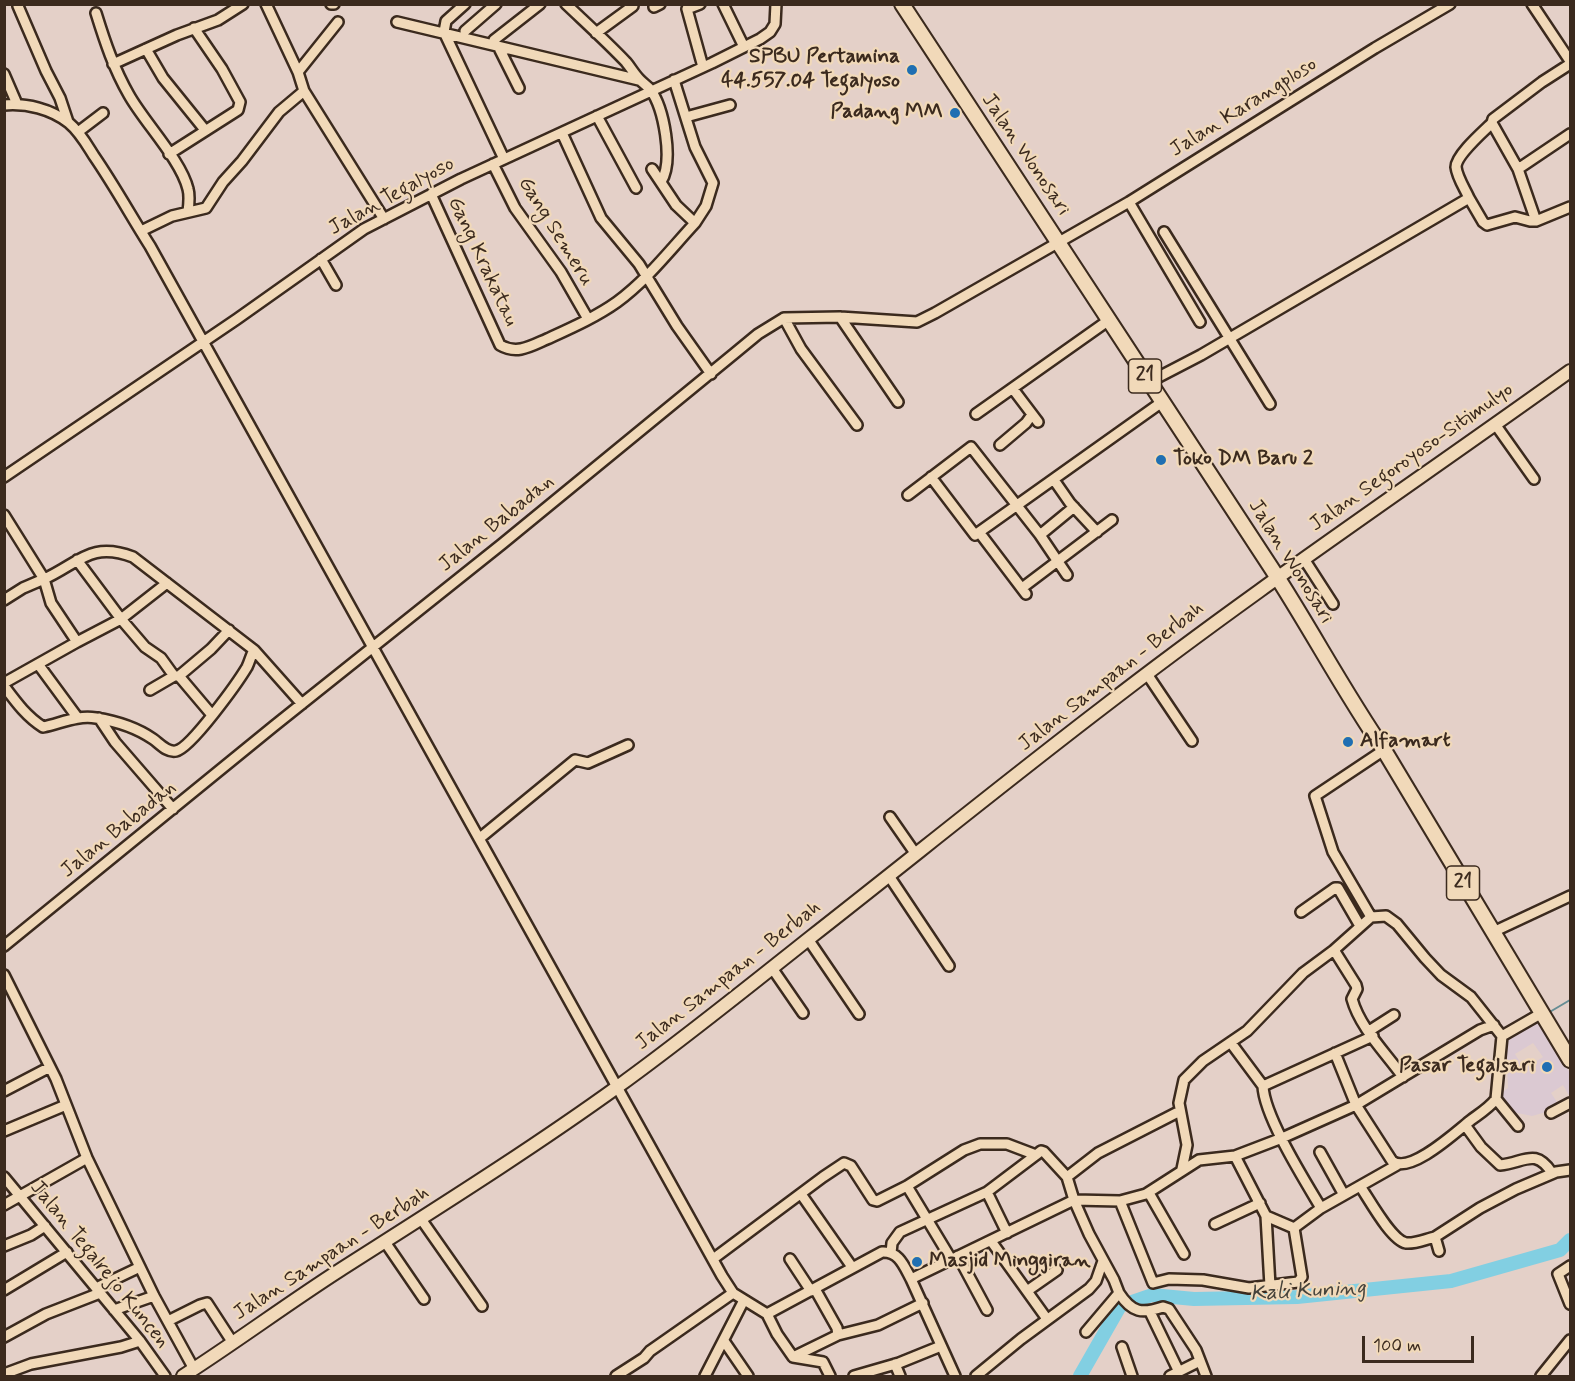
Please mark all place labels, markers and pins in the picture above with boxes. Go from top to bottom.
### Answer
place label: SPBU Pertamina 44.557.04 Tegalyoso [721,45,900,95]
marker: SPBU Pertamina 44.557.04 Tegalyoso [905,63,919,77]
place label: Padang MM [830,100,943,126]
marker: Padang MM [948,106,962,120]
place label: Toko DM Baru 2 [1173,447,1313,473]
marker: Toko DM Baru 2 [1154,453,1168,467]
place label: Alfamart [1360,729,1451,755]
marker: Alfamart [1341,735,1355,749]
place label: Pasar Tegalsari [1399,1054,1535,1080]
marker: Pasar Tegalsari [1540,1060,1554,1074]
place label: Masjid Minggiran [929,1249,1090,1275]
marker: Masjid Minggiran [910,1255,924,1269]

